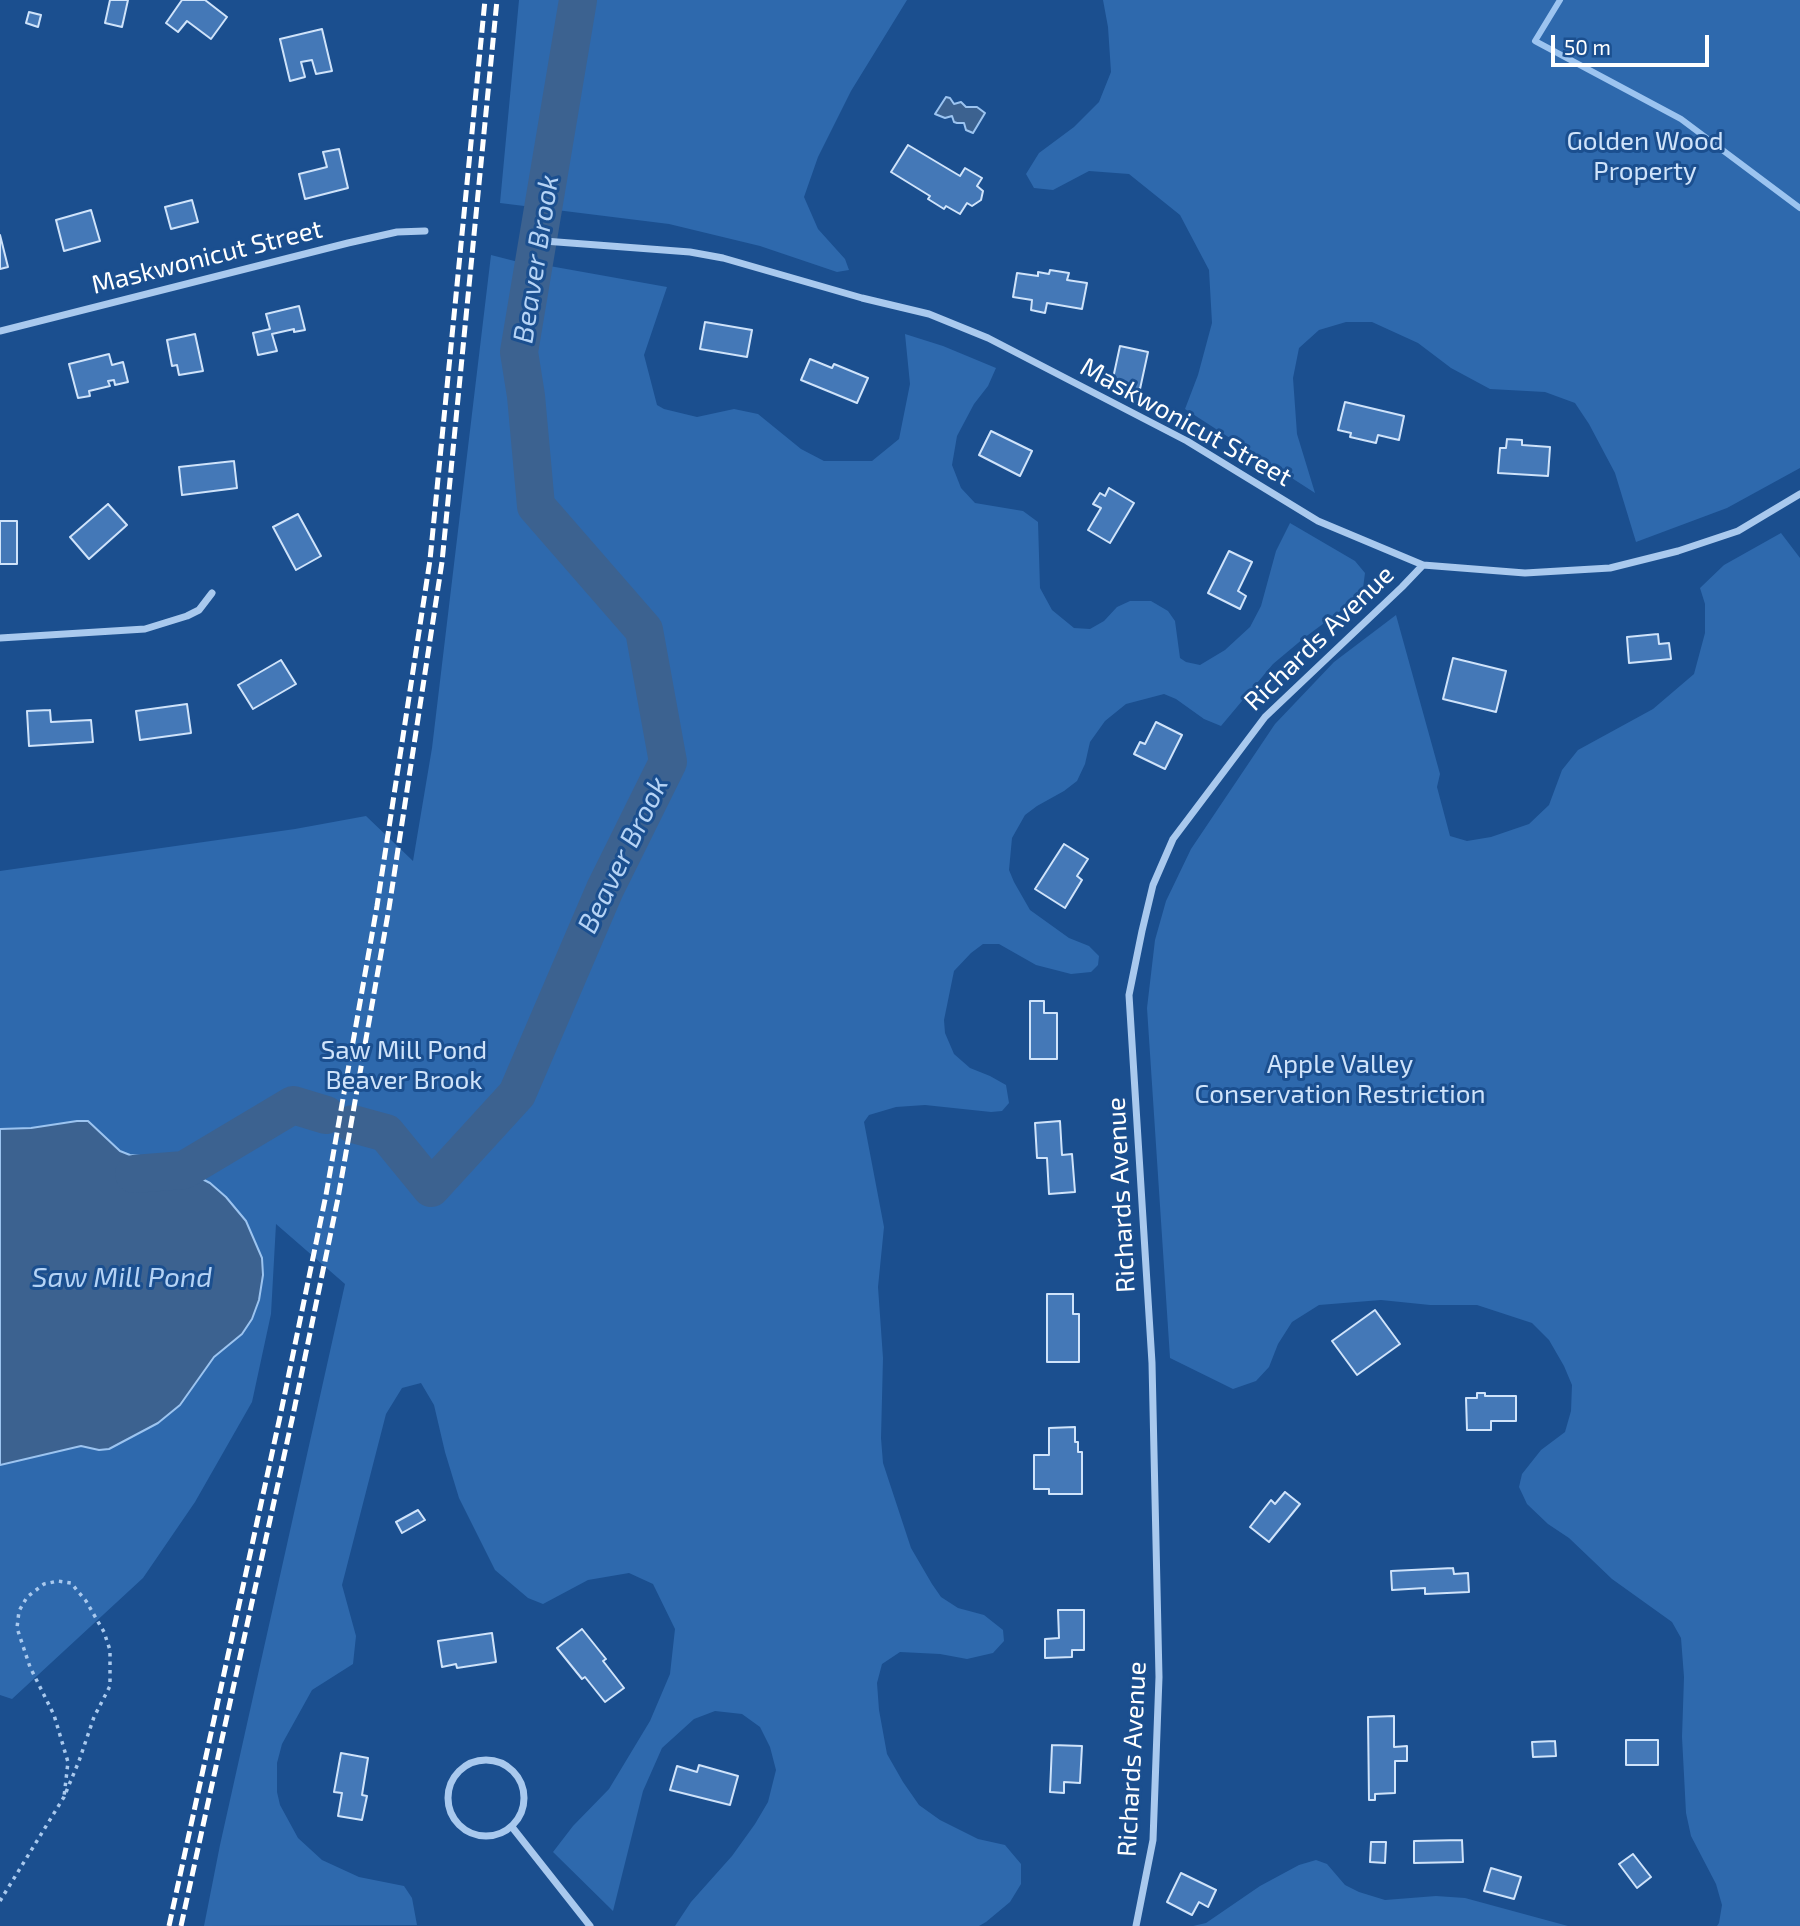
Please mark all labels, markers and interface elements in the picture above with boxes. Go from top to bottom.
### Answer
scale bar [1555,21,1713,65]
text: 50 m [1564,34,1611,59]
park label: Golden Wood Property [1566,125,1724,186]
water label: Beaver Brook [506,172,566,346]
street label: Maskwonicut Street [88,213,326,301]
street label: Maskwonicut Street [1075,351,1297,493]
street label: Richards Avenue [1238,559,1400,717]
water label: Beaver Brook [571,771,675,939]
park label: Saw Mill Pond Beaver Brook [321,1034,487,1096]
park label: Apple Valley Conservation Restriction [1194,1048,1486,1110]
street label: Richards Avenue [1100,1096,1142,1294]
water label: Saw Mill Pond [32,1261,212,1295]
street label: Richards Avenue [1111,1660,1153,1858]

